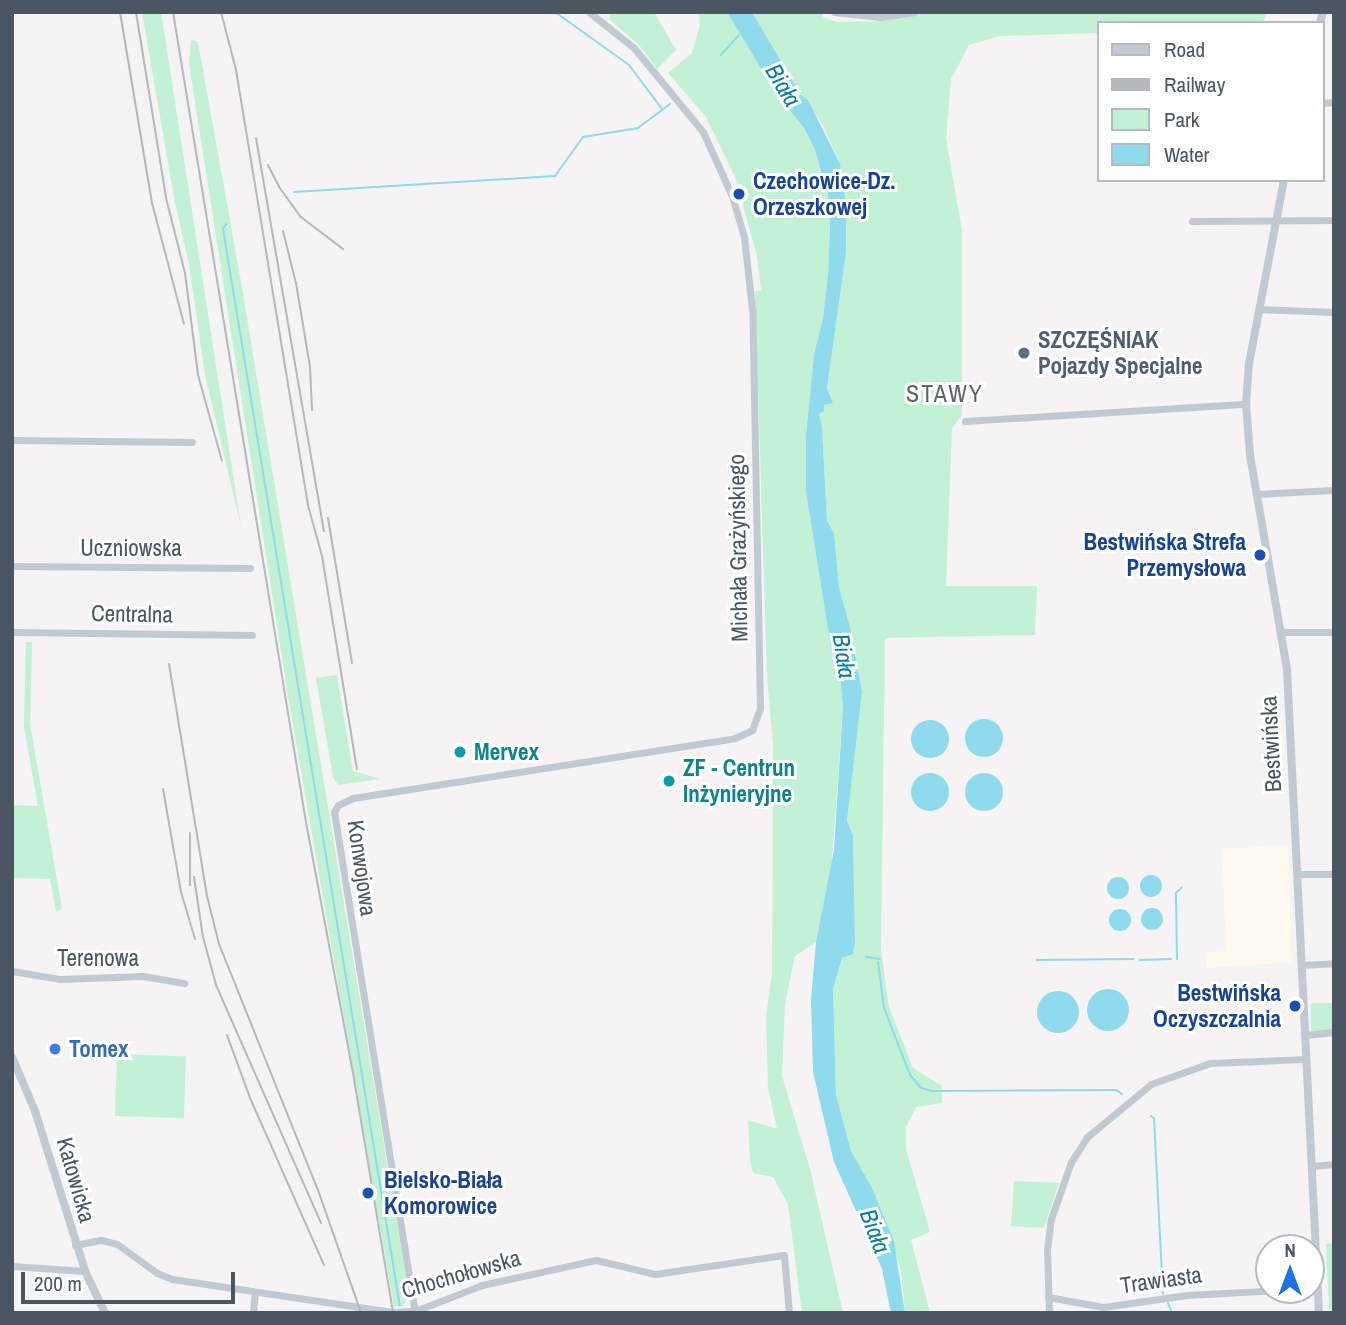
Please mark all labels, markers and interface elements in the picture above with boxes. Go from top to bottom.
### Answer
legend [1098,21,1325,182]
text: Road [1164,35,1205,64]
water label: Biała [759,58,807,112]
text: Railway [1164,70,1225,99]
text: Park [1164,105,1199,134]
text: Water [1164,140,1209,169]
place label: Czechowice-Dz. Orzeszkowej [753,167,896,221]
marker: Czechowice-Dz. Orzeszkowej [731,186,747,202]
place label: SZCZĘŚNIAK Pojazdy Specjalne [1038,326,1203,380]
marker: SZCZĘŚNIAK Pojazdy Specjalne [1016,345,1032,361]
district label: STAWY [907,380,983,408]
street label: Michała Grażyńskiego [723,454,753,642]
place label: Bestwińska Strefa Przemysłowa [1084,528,1246,582]
street label: Uczniowska [80,534,182,562]
marker: Bestwińska Strefa Przemysłowa [1252,547,1268,563]
street label: Centralna [91,599,173,629]
water label: Biała [826,632,862,680]
street label: Bestwińska [1255,695,1287,793]
place label: Mervex [474,738,539,766]
marker: Mervex [452,744,468,760]
place label: ZF - Centrun Inżynieryjne [683,754,795,808]
marker: ZF - Centrun Inżynieryjne [661,773,677,789]
street label: Konwojowa [342,818,382,918]
street label: Terenowa [57,944,139,972]
place label: Bestwińska Oczyszczalnia [1153,979,1281,1033]
marker: Bestwińska Oczyszczalnia [1287,998,1303,1014]
place label: Tomex [69,1035,128,1063]
marker: Tomex [47,1041,63,1057]
street label: Katowicka [51,1134,101,1226]
place label: Bielsko-Biała Komorowice [384,1166,502,1220]
marker: Bielsko-Biała Komorowice [358,1183,378,1203]
water label: Biała [854,1205,896,1257]
north arrow [1255,1234,1325,1304]
text: N [1284,1237,1296,1263]
street label: Chochołowska [398,1244,524,1304]
scale bar [24,1258,238,1302]
street label: Trawiasta [1118,1261,1204,1299]
text: 200 m [34,1269,82,1298]

